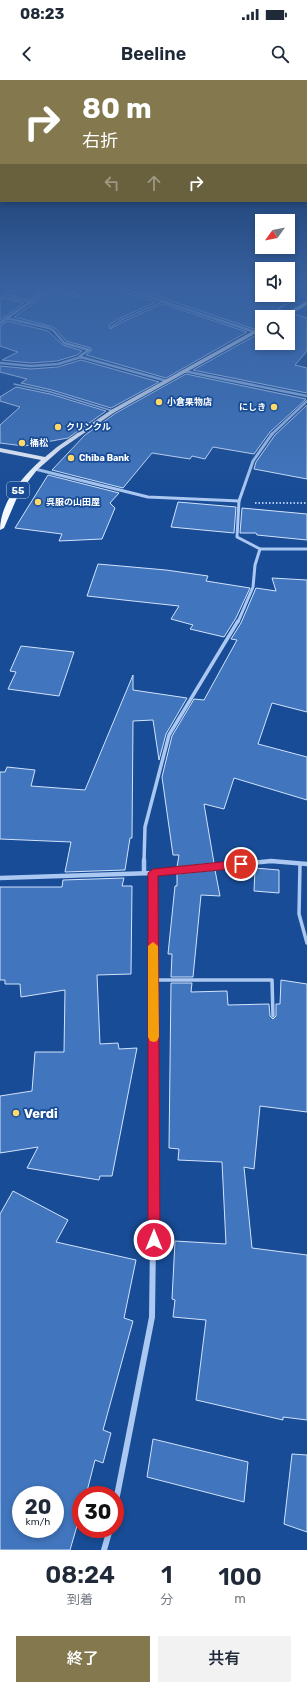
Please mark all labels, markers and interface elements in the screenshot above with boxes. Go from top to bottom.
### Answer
text: 08:23 [20,5,64,23]
icon: back [16,43,38,65]
text: Beeline [121,43,186,65]
icon: search [269,43,291,65]
text: 80 m [82,92,152,125]
icon: right [16,96,68,148]
text: 右折 [82,130,118,152]
icon: left [101,172,123,194]
icon: ahead [143,172,165,194]
icon: right [185,172,207,194]
north arrow [255,214,295,254]
map controls [255,214,295,350]
button: sound [255,262,295,302]
button: search [255,310,295,350]
marker: 小倉果物店 [154,397,164,407]
place label: 小倉果物店 [167,397,212,407]
place label: にしき [239,402,266,412]
marker: にしき [269,402,279,412]
marker: クリンクル [53,422,63,432]
place label: クリンクル [66,422,111,432]
marker: 桶松 [17,438,27,448]
place label: 桶松 [29,438,49,448]
marker: Chiba Bank [66,453,76,463]
place label: Chiba Bank [79,453,130,463]
road number: 55 [7,482,29,498]
marker: 呉服の山田屋 [33,497,43,507]
place label: 呉服の山田屋 [46,497,100,507]
pin [224,847,258,881]
icon: arrive [230,853,252,875]
place label: Verdi [24,1106,58,1121]
marker: Verdi [11,1108,21,1118]
position arrow [133,1219,175,1261]
speed limit sign: 30 [72,1486,124,1538]
text: 20 [25,1495,51,1519]
text: km/h [26,1516,50,1528]
text: 08:24 [45,1561,115,1589]
text: 1 [161,1561,172,1589]
text: 100 [218,1563,262,1591]
text: m [234,1591,246,1606]
text: 到着 [67,1592,93,1607]
text: 分 [160,1592,173,1607]
button: 終了 [16,1636,150,1682]
button: 共有 [158,1636,291,1682]

